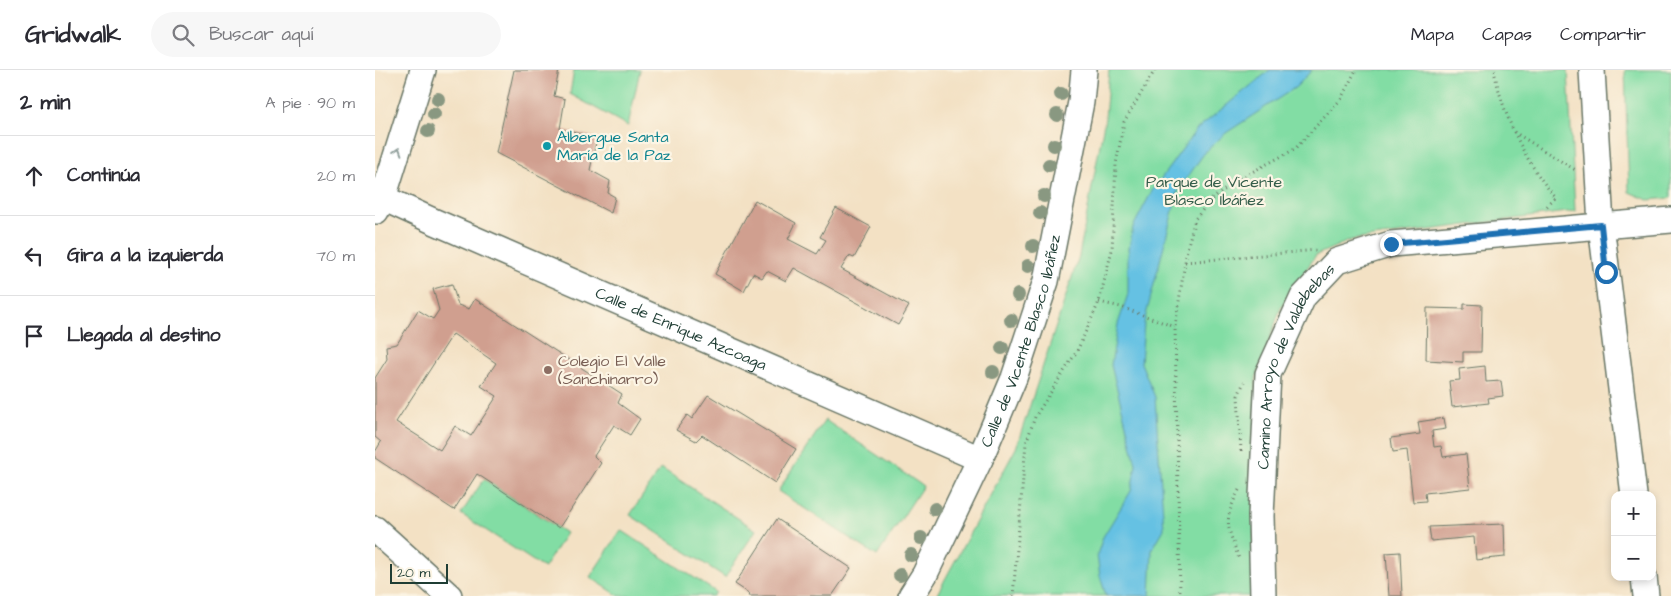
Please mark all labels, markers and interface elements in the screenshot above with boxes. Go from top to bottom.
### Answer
search box [151,12,501,57]
text: Gridwalk [25,18,121,52]
icon: search [169,21,197,49]
text: Buscar aquí [209,21,313,48]
text: Mapa [1411,22,1454,47]
text: Capas [1482,22,1532,47]
text: Compartir [1560,22,1646,47]
text: 2 min [20,88,70,117]
text: A pie · 90 m [265,92,355,114]
place label: Albergue Santa María de la Paz [557,126,671,166]
marker: Albergue Santa María de la Paz [541,140,553,152]
one-way arrow [392,148,402,156]
icon: ahead [20,162,48,190]
text: Continúa [67,162,140,189]
text: 20 m [317,165,355,187]
park label: Parque de Vicente Blasco Ibáñez [1146,171,1282,211]
street label: Calle de Vicente Blasco Ibáñez [975,233,1066,451]
route end [1380,233,1403,256]
icon: left [20,242,48,270]
text: Gira a la izquierda [67,242,223,269]
text: 70 m [316,245,355,267]
street label: Camino Arroyo de Valdebebas [1252,259,1340,470]
route start [1595,261,1618,284]
street label: Calle de Enrique Azcoaga [592,282,770,376]
icon: arrive [20,322,48,350]
text: Llegada al destino [67,322,220,349]
place label: Colegio El Valle (Sanchinarro) [558,350,666,390]
marker: Colegio El Valle (Sanchinarro) [542,364,554,376]
map controls [1611,491,1656,581]
button: + [1611,491,1656,536]
button: − [1611,536,1656,581]
scale bar [390,561,447,584]
text: 20 m [397,563,430,583]

